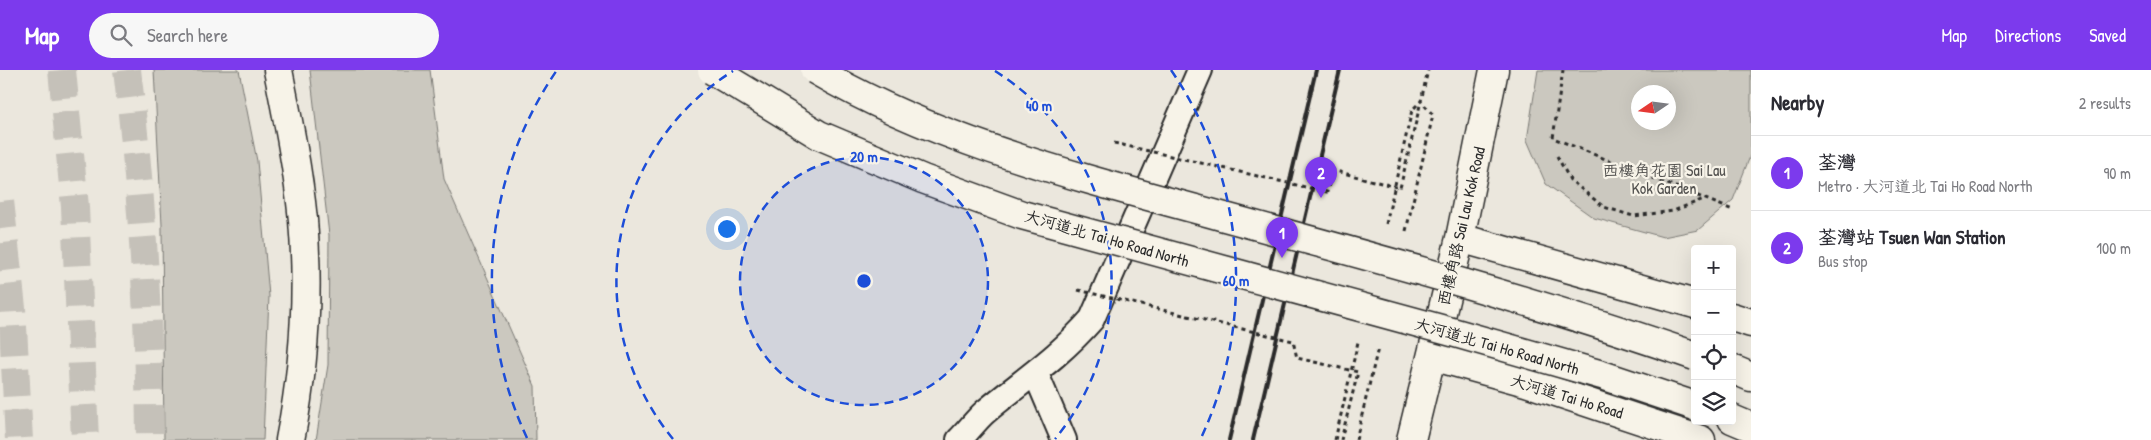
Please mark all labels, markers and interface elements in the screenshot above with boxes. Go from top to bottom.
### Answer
search box [89,13,439,58]
text: Map [25,19,59,51]
icon: search [107,21,135,49]
text: Search here [147,22,228,48]
text: Map [1942,23,1967,48]
text: Directions [1995,23,2061,48]
text: Saved [2089,23,2126,48]
north arrow [1631,85,1676,130]
text: Nearby [1771,88,1824,117]
text: 2 results [2079,92,2131,114]
text: 40 m [1026,95,1052,116]
street label: 西樓角路 Sai Lau Kok Road [1432,144,1490,308]
text: 20 m [850,146,878,167]
text: 荃灣 [1818,149,1856,175]
pin: 2 [1305,157,1337,198]
park label: 西樓角花園 Sai Lau Kok Garden [1602,159,1726,199]
text: 1 [1784,162,1790,184]
text: 90 m [2103,162,2131,184]
text: Metro · 大河道北 Tai Ho Road North [1818,175,2032,197]
street label: 大河道北 Tai Ho Road North [1022,204,1192,272]
your location [714,216,740,242]
pin: 1 [1266,217,1298,258]
text: 荃灣站 Tsuen Wan Station [1818,224,2006,250]
text: 2 [1783,237,1791,259]
text: 100 m [2096,237,2131,259]
map controls [1691,245,1736,425]
button: + [1691,245,1736,290]
text: Bus stop [1818,250,1867,272]
text: 60 m [1223,270,1249,291]
centre of rings [855,272,873,290]
button: − [1691,290,1736,335]
street label: 大河道北 Tai Ho Road North [1412,312,1582,380]
button: locate [1691,335,1736,380]
street label: 大河道 Tai Ho Road [1508,368,1626,424]
button: layers [1691,380,1736,425]

